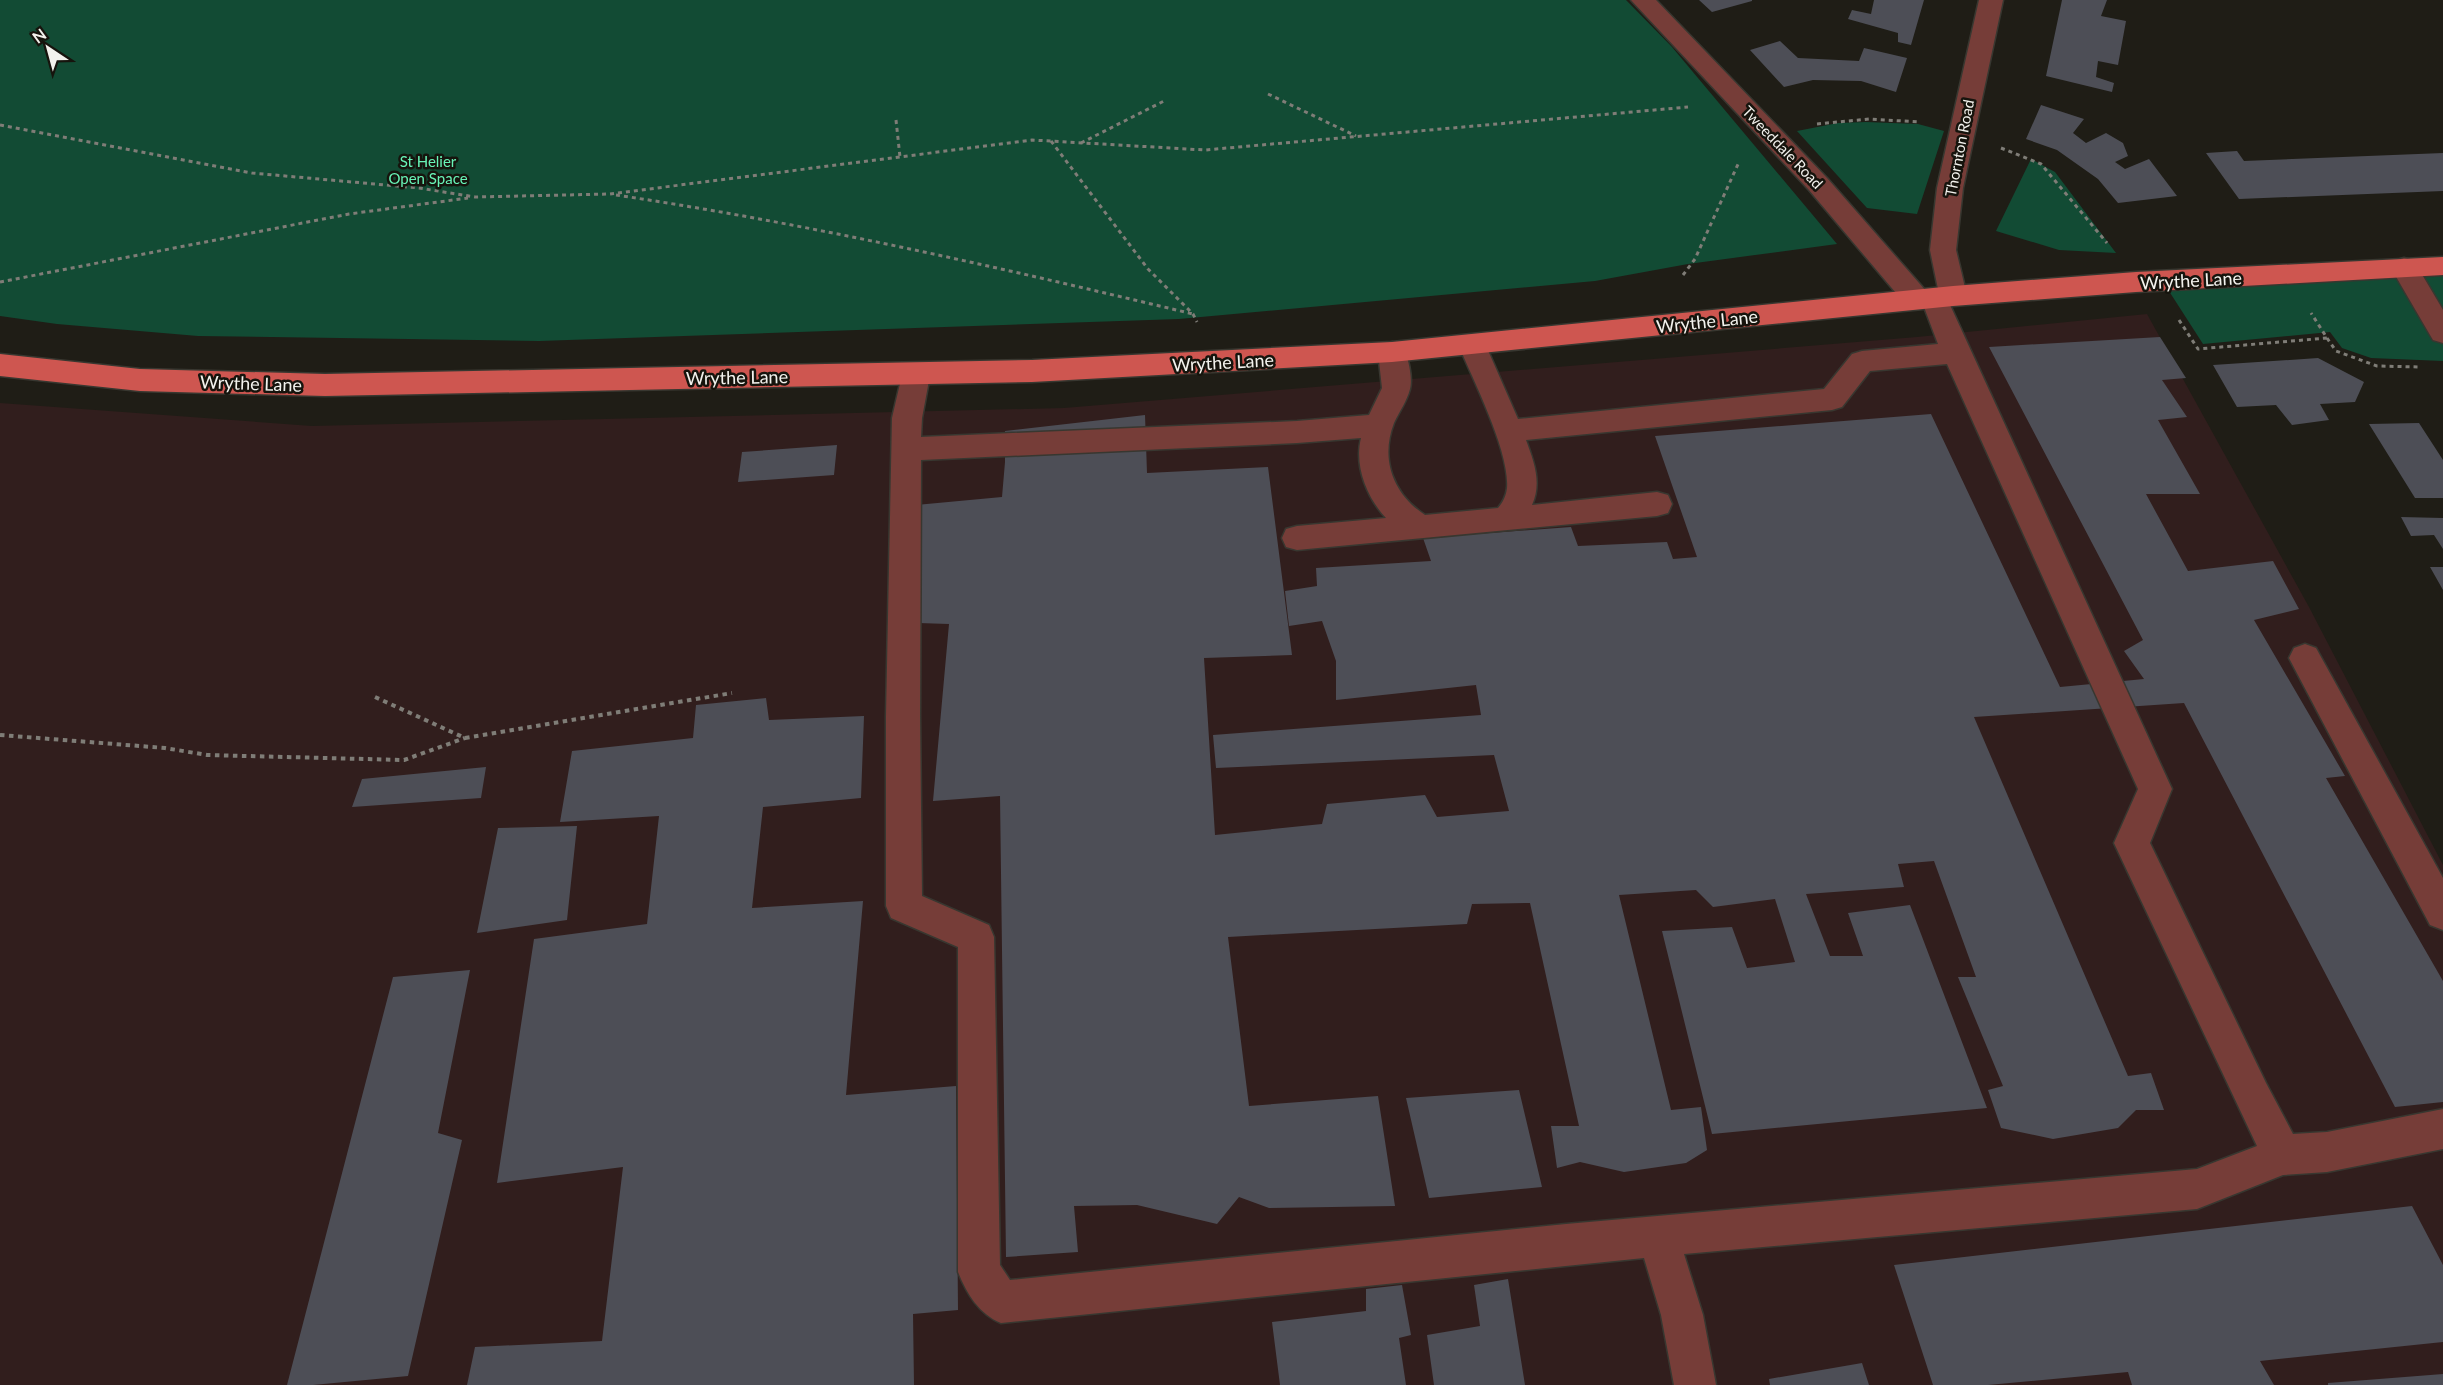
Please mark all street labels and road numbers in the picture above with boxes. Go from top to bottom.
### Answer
street label: Thornton Road [1941,98,1977,198]
street label: Tweeddale Road [1739,102,1827,192]
street label: Wrythe Lane [2139,266,2243,294]
street label: Wrythe Lane [1655,305,1759,337]
street label: Wrythe Lane [1171,348,1275,376]
street label: Wrythe Lane [686,365,788,389]
street label: Wrythe Lane [200,370,302,396]

